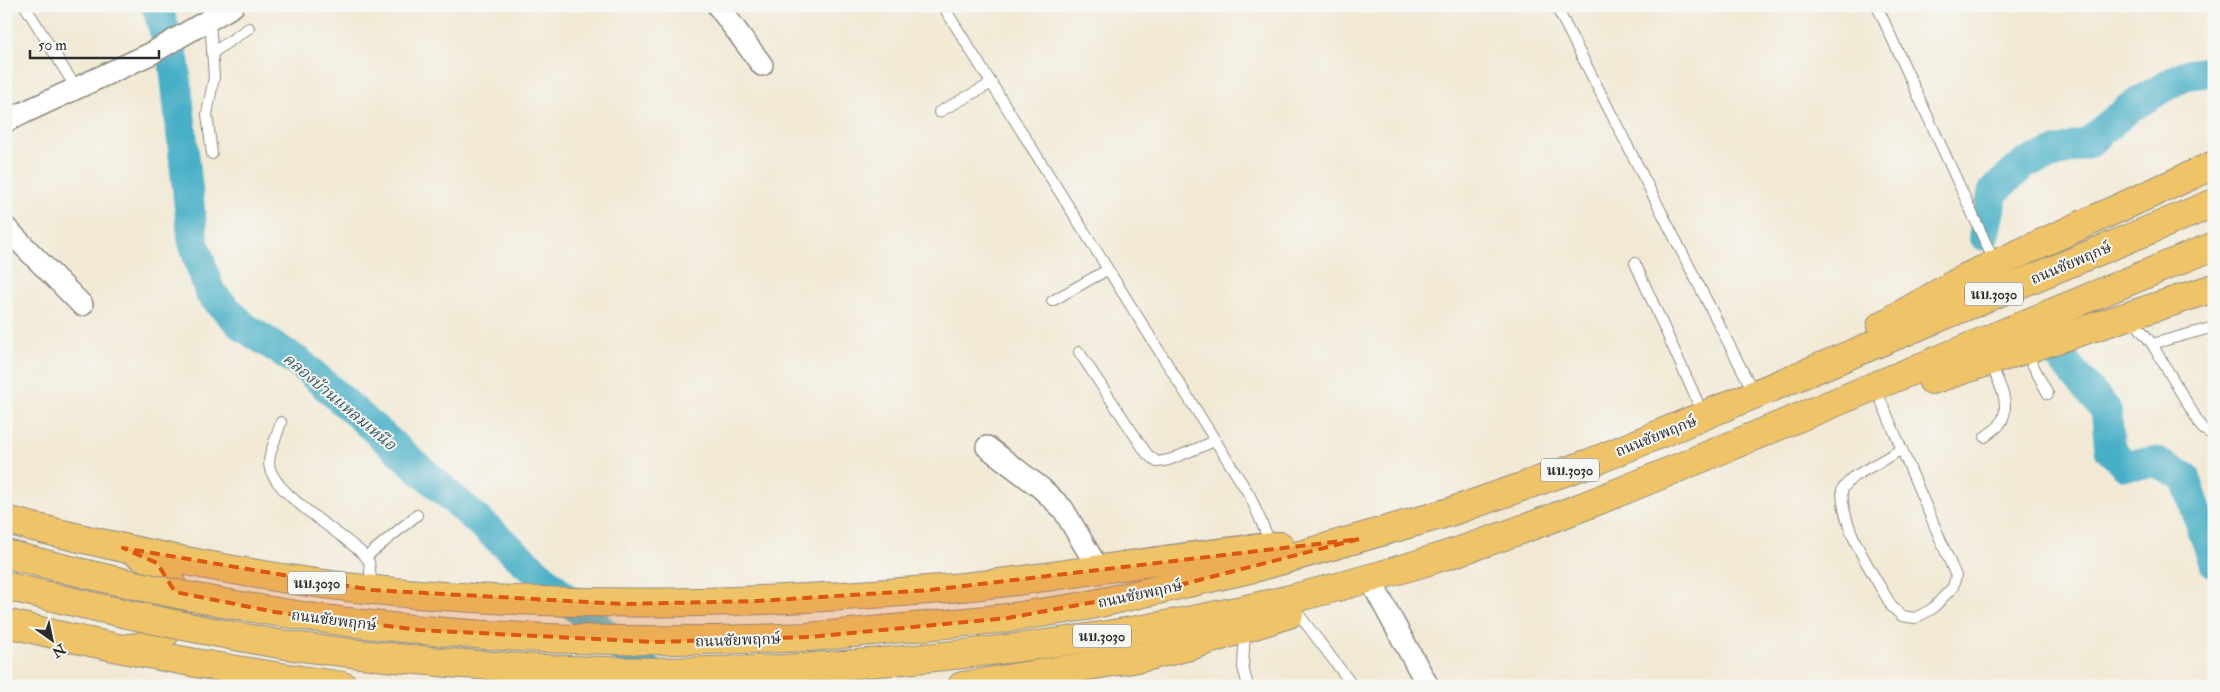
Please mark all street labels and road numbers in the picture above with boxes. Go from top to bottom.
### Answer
street label: ถนนชัยพฤกษ์ [2027,237,2115,289]
road number: นบ.3030 [1965,282,2023,306]
street label: ถนนชัยพฤกษ์ [1612,410,1700,461]
road number: นบ.3030 [1541,458,1599,482]
road number: นบ.3030 [288,572,346,594]
street label: ถนนชัยพฤกษ์ [1096,575,1185,613]
street label: ถนนชัยพฤกษ์ [290,605,379,635]
road number: นบ.3030 [1073,624,1131,648]
street label: ถนนชัยพฤกษ์ [695,628,782,651]

